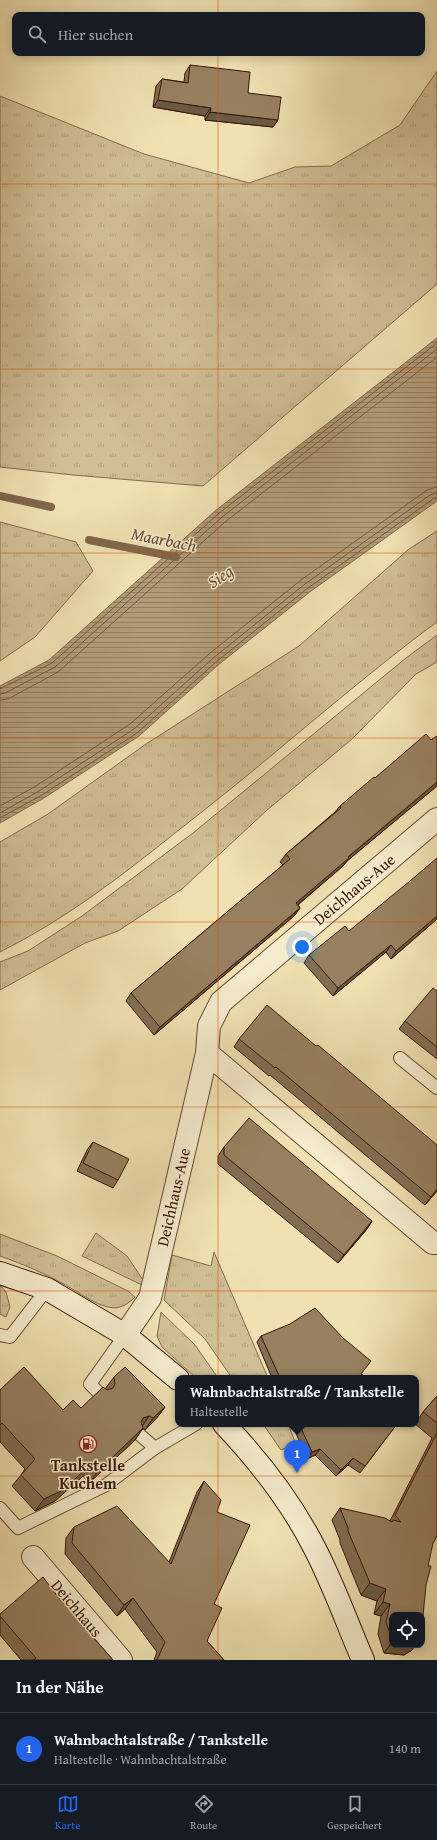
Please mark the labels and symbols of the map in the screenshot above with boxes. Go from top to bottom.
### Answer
water label: Maarbach [129,520,199,558]
water label: Sieg [202,558,238,594]
street label: Deichhaus-Aue [308,848,400,930]
your location [292,937,312,957]
street label: Deichhaus-Aue [150,1145,196,1249]
fuel station icon: Tankstelle Kuchem [78,1434,98,1454]
pin: 1 [284,1440,310,1473]
place label: Tankstelle Kuchem [51,1453,125,1495]
street label: Deichhaus [46,1574,108,1642]

